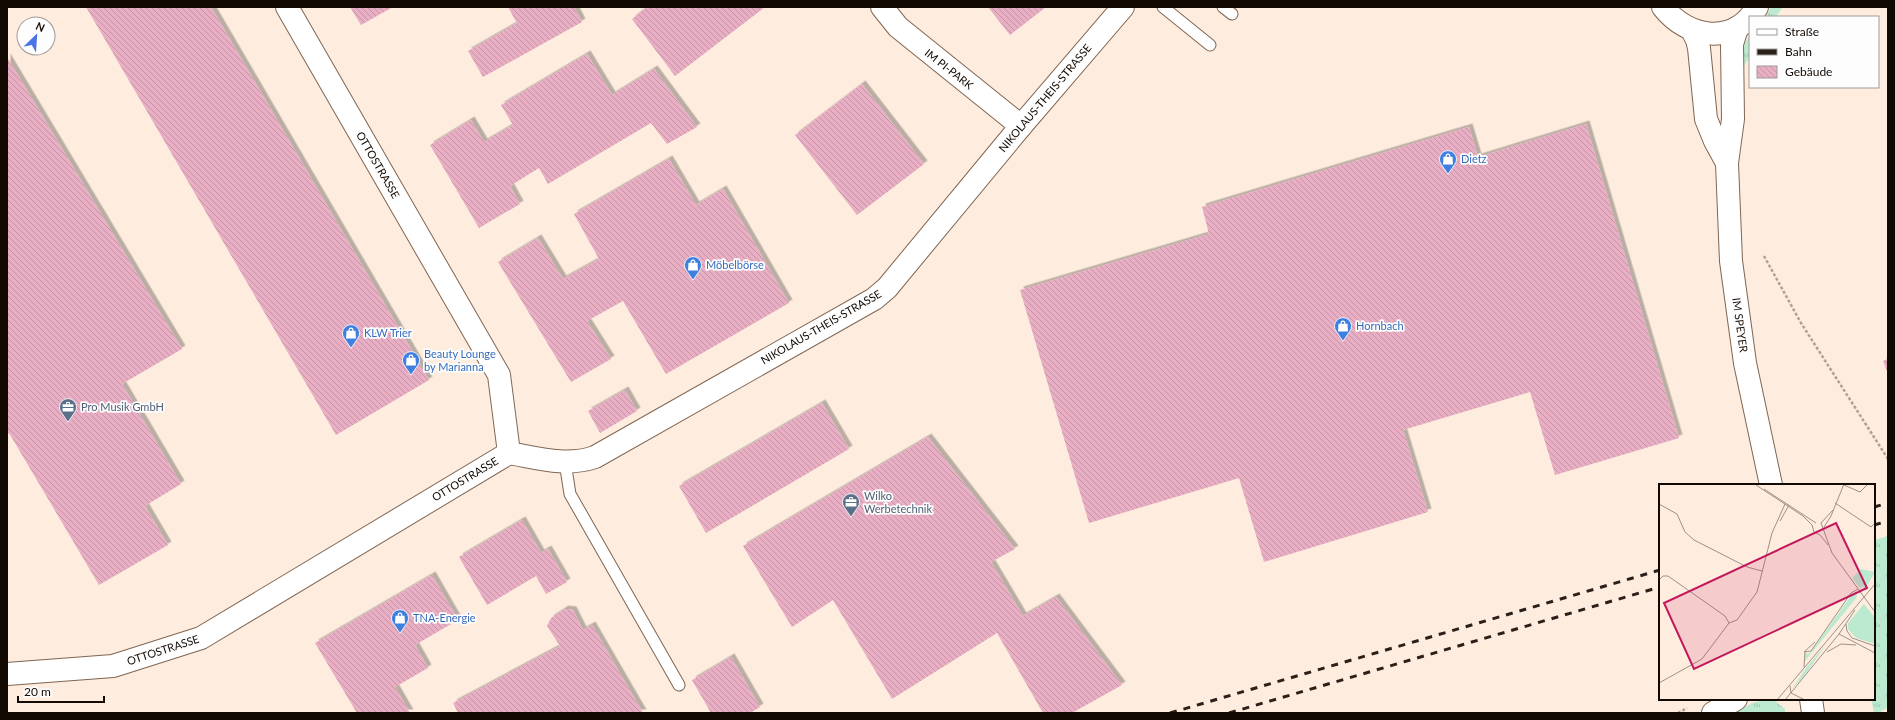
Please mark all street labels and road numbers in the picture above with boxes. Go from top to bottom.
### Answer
street label: NIKOLAUS-THEIS-STRASSE [996,41,1094,154]
street label: IM PI-PARK [923,46,977,92]
street label: OTTOSTRASSE [354,129,403,200]
street label: NIKOLAUS-THEIS-STRASSE [758,287,883,366]
street label: IM SPEYER [1730,297,1751,353]
street label: OTTOSTRASSE [429,454,500,503]
street label: OTTOSTRASSE [125,632,201,667]

